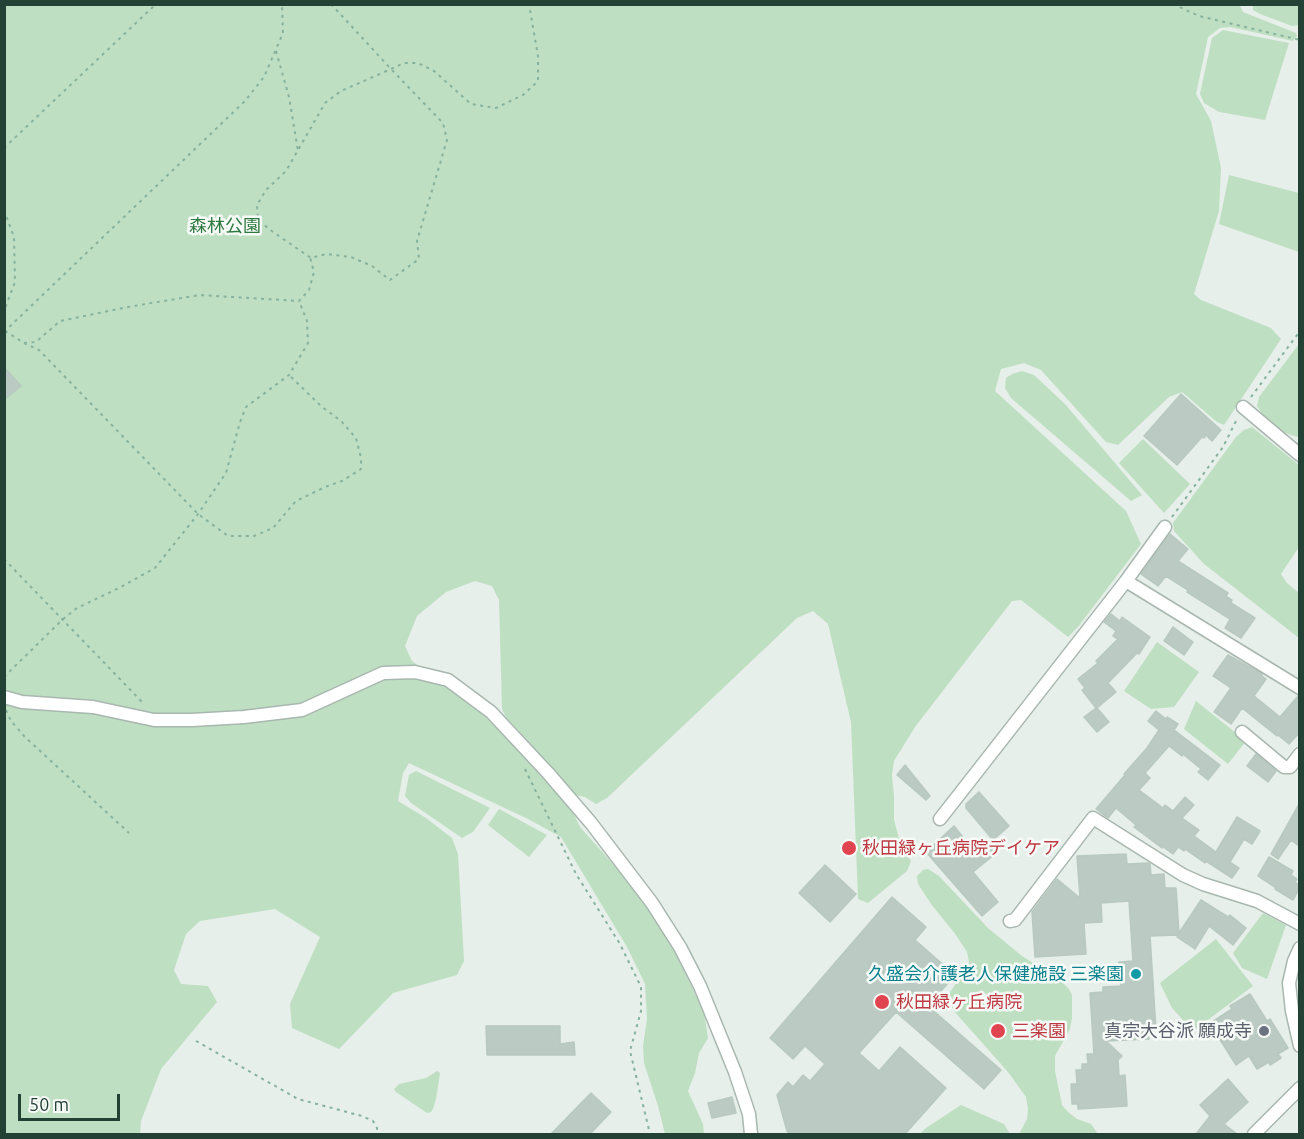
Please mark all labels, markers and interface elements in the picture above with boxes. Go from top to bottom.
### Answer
park label: 森林公園 [189,215,261,237]
place label: 秋田緑ヶ丘病院デイケア [862,837,1060,859]
marker: 秋田緑ヶ丘病院デイケア [840,839,858,857]
place label: 久盛会介護老人保健施設 三楽園 [868,963,1124,985]
marker: 久盛会介護老人保健施設 三楽園 [1129,967,1143,981]
place label: 秋田緑ヶ丘病院 [896,991,1022,1013]
marker: 秋田緑ヶ丘病院 [873,993,891,1011]
place label: 三楽園 [1012,1020,1066,1042]
place label: 真宗大谷派 願成寺 [1104,1020,1252,1042]
marker: 三楽園 [989,1022,1007,1040]
marker: 真宗大谷派 願成寺 [1257,1024,1271,1038]
scale bar [21,1082,123,1120]
text: 50 m [29,1094,69,1114]

